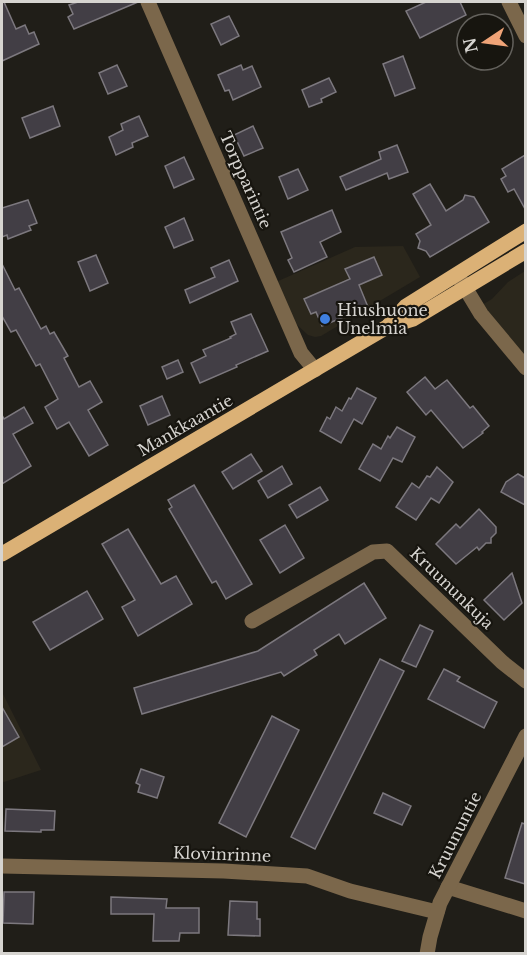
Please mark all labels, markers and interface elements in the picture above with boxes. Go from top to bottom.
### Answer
north arrow [455,12,515,72]
text: N [459,36,482,55]
street label: Torpparintie [216,128,276,232]
place label: Hiushuone Unelmia [337,300,428,338]
marker: Hiushuone Unelmia [318,312,332,326]
street label: Mankkaantie [134,390,236,460]
street label: Kruununkuja [406,543,498,633]
street label: Kruununtie [425,788,485,882]
street label: Klovinrinne [173,842,271,866]

